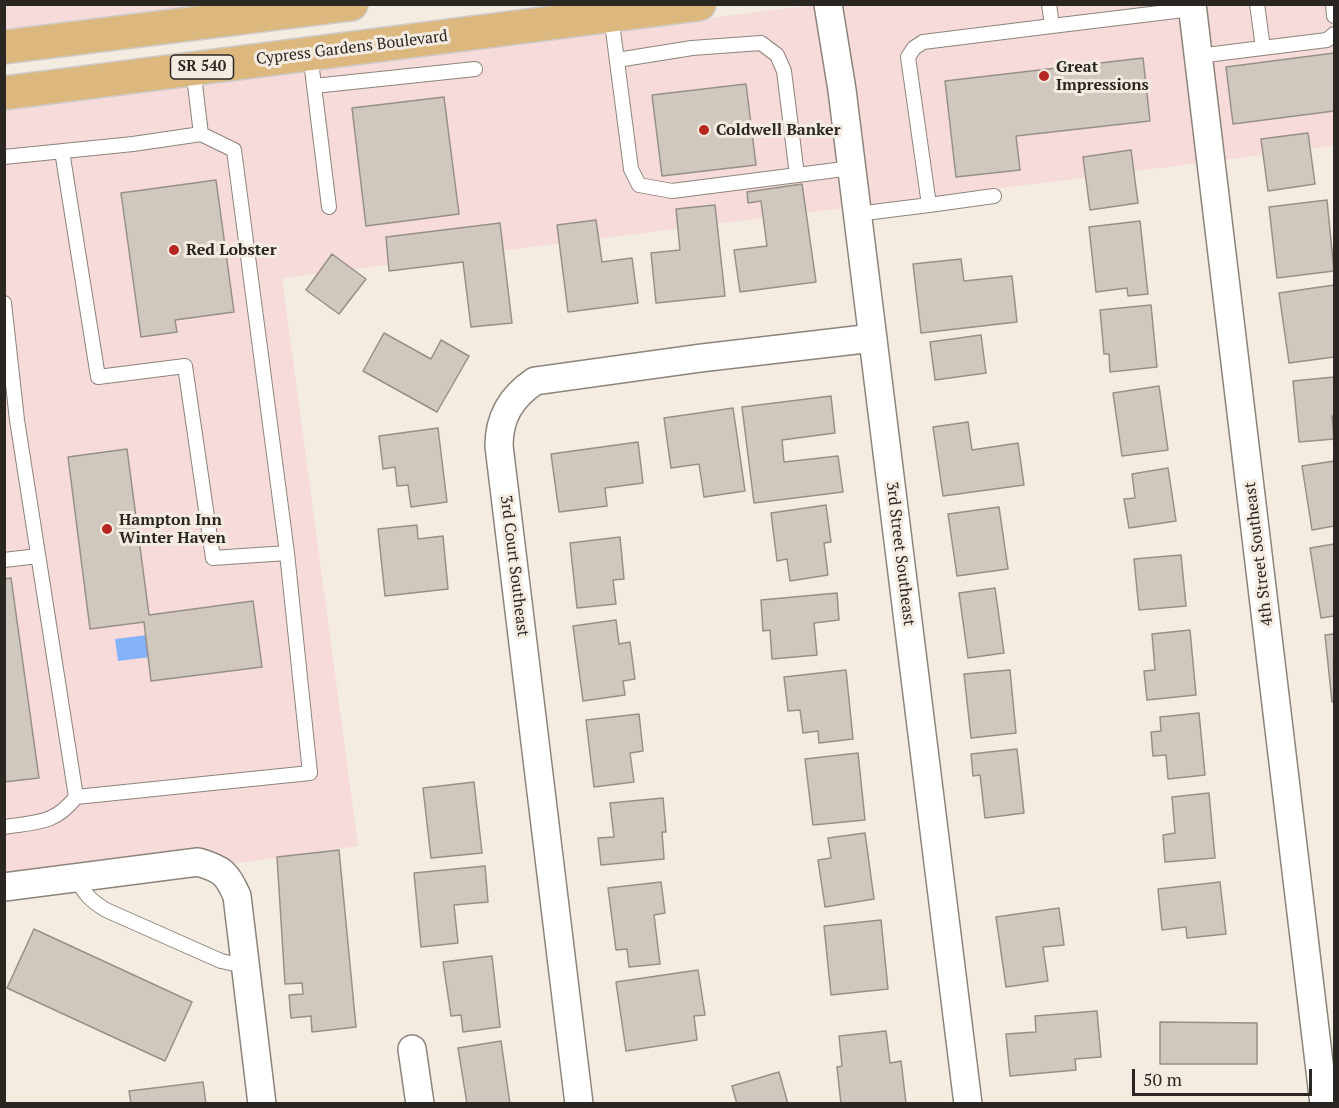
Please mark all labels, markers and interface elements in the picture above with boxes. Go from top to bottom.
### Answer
street label: Cypress Gardens Boulevard [255,27,449,69]
road number: SR 540 [170,55,234,79]
place label: Great Impressions [1056,57,1149,95]
marker: Great Impressions [1037,69,1051,83]
place label: Coldwell Banker [716,120,841,140]
marker: Coldwell Banker [697,123,711,137]
place label: Red Lobster [186,240,277,260]
marker: Red Lobster [167,243,181,257]
street label: 3rd Street Southeast [882,481,918,627]
street label: 4th Street Southeast [1241,481,1277,627]
street label: 3rd Court Southeast [496,494,532,638]
place label: Hampton Inn Winter Haven [119,510,226,548]
marker: Hampton Inn Winter Haven [100,522,114,536]
scale bar [1135,1057,1315,1095]
text: 50 m [1143,1067,1182,1091]

